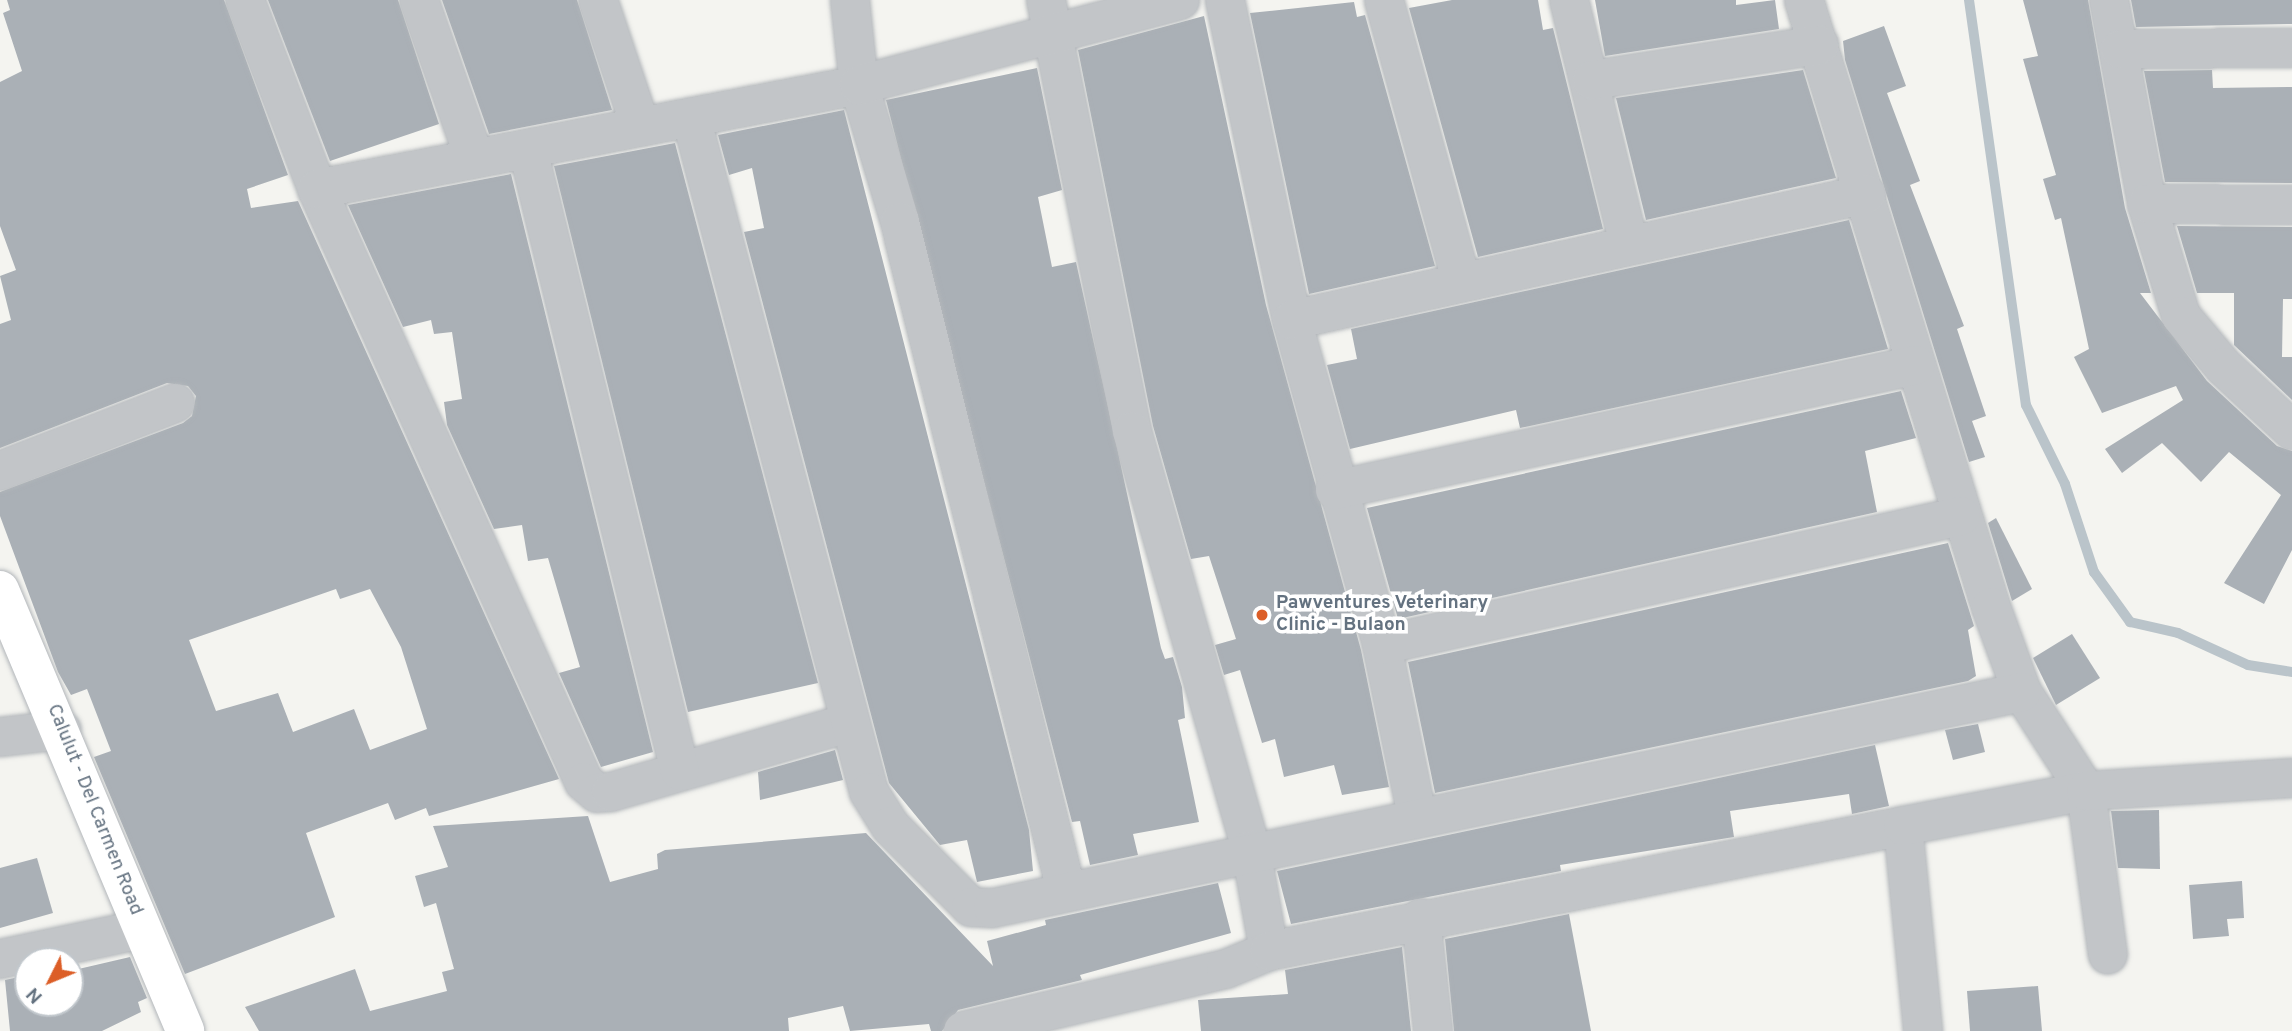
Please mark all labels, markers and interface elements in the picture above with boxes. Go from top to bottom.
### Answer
place label: Pawventures Veterinary Clinic - Bulaon [1276,593,1489,637]
marker: Pawventures Veterinary Clinic - Bulaon [1254,607,1270,623]
street label: Calulut - Del Carmen Road [41,701,147,919]
north arrow [14,947,84,1017]
text: N [22,982,49,1008]

